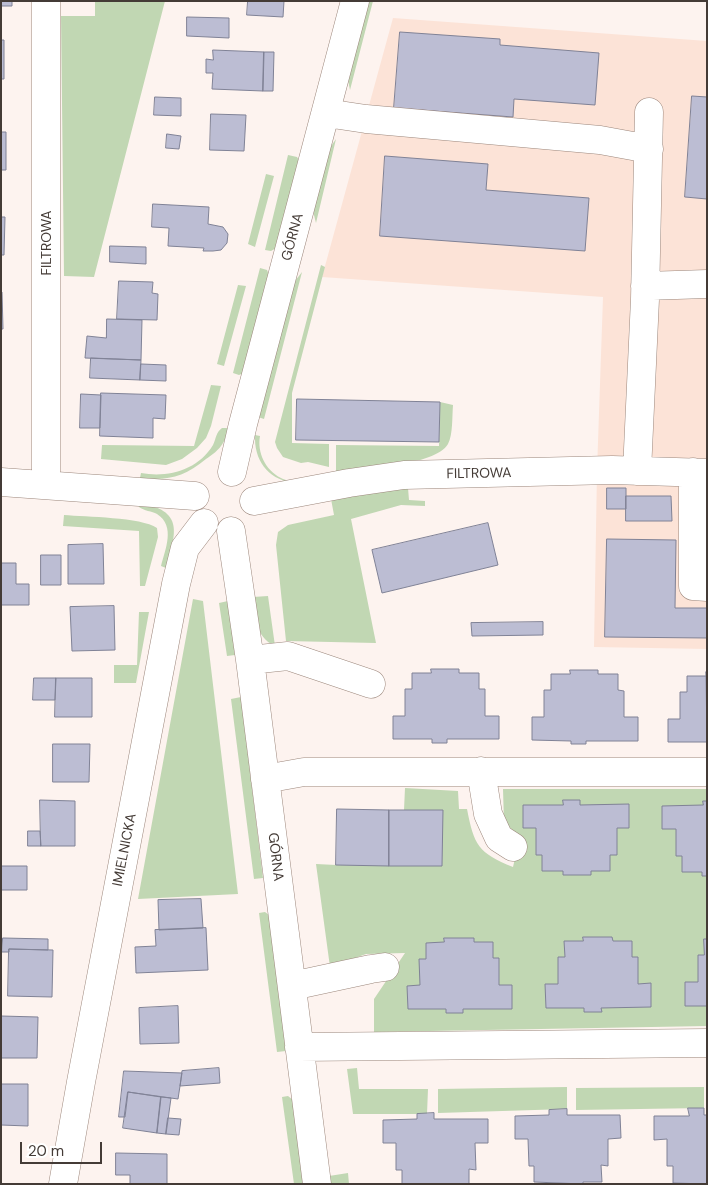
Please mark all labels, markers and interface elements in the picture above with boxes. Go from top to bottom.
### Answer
street label: FILTROWA [39,210,55,276]
street label: GÓRNA [279,211,307,263]
street label: FILTROWA [446,465,512,483]
street label: IMIELNICKA [110,812,140,888]
street label: GÓRNA [264,832,286,882]
scale bar [22,1132,105,1164]
text: 20 m [28,1141,64,1161]

